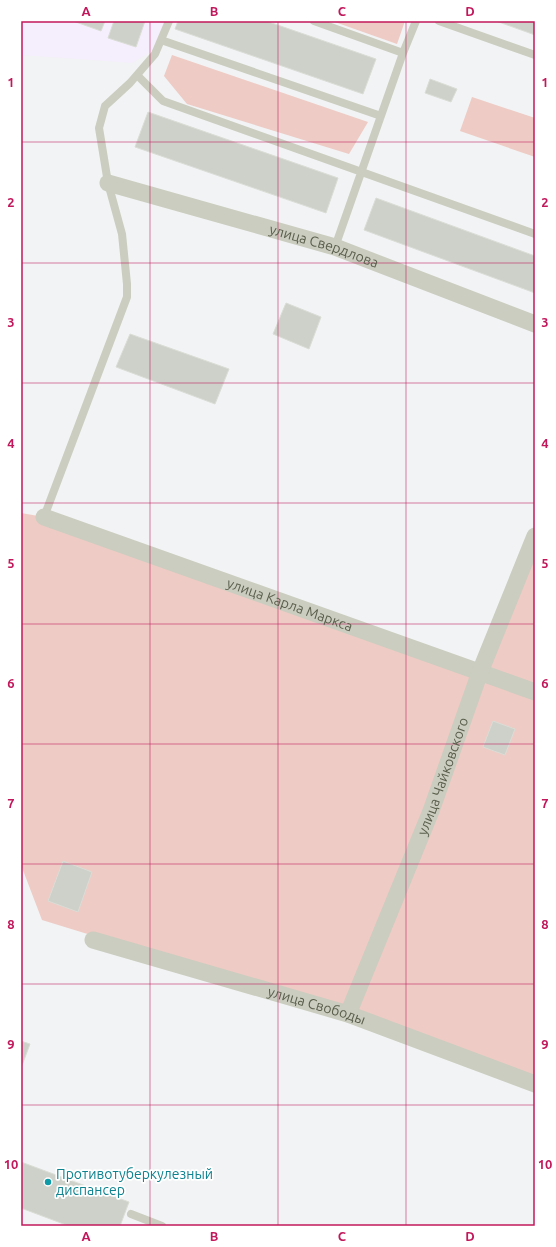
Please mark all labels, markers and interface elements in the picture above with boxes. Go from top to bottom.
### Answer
text: A [81,4,91,18]
text: B [210,4,219,18]
text: C [338,4,347,18]
text: D [465,4,475,18]
text: 1 [7,75,15,89]
text: 1 [541,75,549,89]
text: 2 [7,195,15,209]
text: 2 [541,195,549,209]
street label: улица Свердлова [268,221,381,271]
text: 3 [7,315,15,329]
text: 3 [541,315,549,329]
text: 4 [7,436,15,450]
text: 4 [541,436,549,450]
text: 5 [7,556,15,570]
text: 5 [541,556,549,570]
street label: улица Карла Маркса [225,575,355,634]
text: 6 [7,676,15,690]
text: 6 [541,676,549,690]
street label: улица Чайковского [414,715,471,838]
text: 7 [7,796,15,810]
text: 7 [541,796,549,810]
text: 8 [7,917,15,931]
text: 8 [541,917,549,931]
street label: улица Свободы [266,983,368,1028]
text: 9 [7,1037,15,1051]
text: 9 [541,1037,549,1051]
text: 10 [4,1157,18,1171]
text: 10 [538,1157,552,1171]
place label: Противотуберкулезный диспансер [56,1166,213,1198]
marker: Противотуберкулезный диспансер [43,1177,53,1187]
text: A [81,1229,91,1243]
text: B [210,1229,219,1243]
text: C [338,1229,347,1243]
text: D [465,1229,475,1243]

